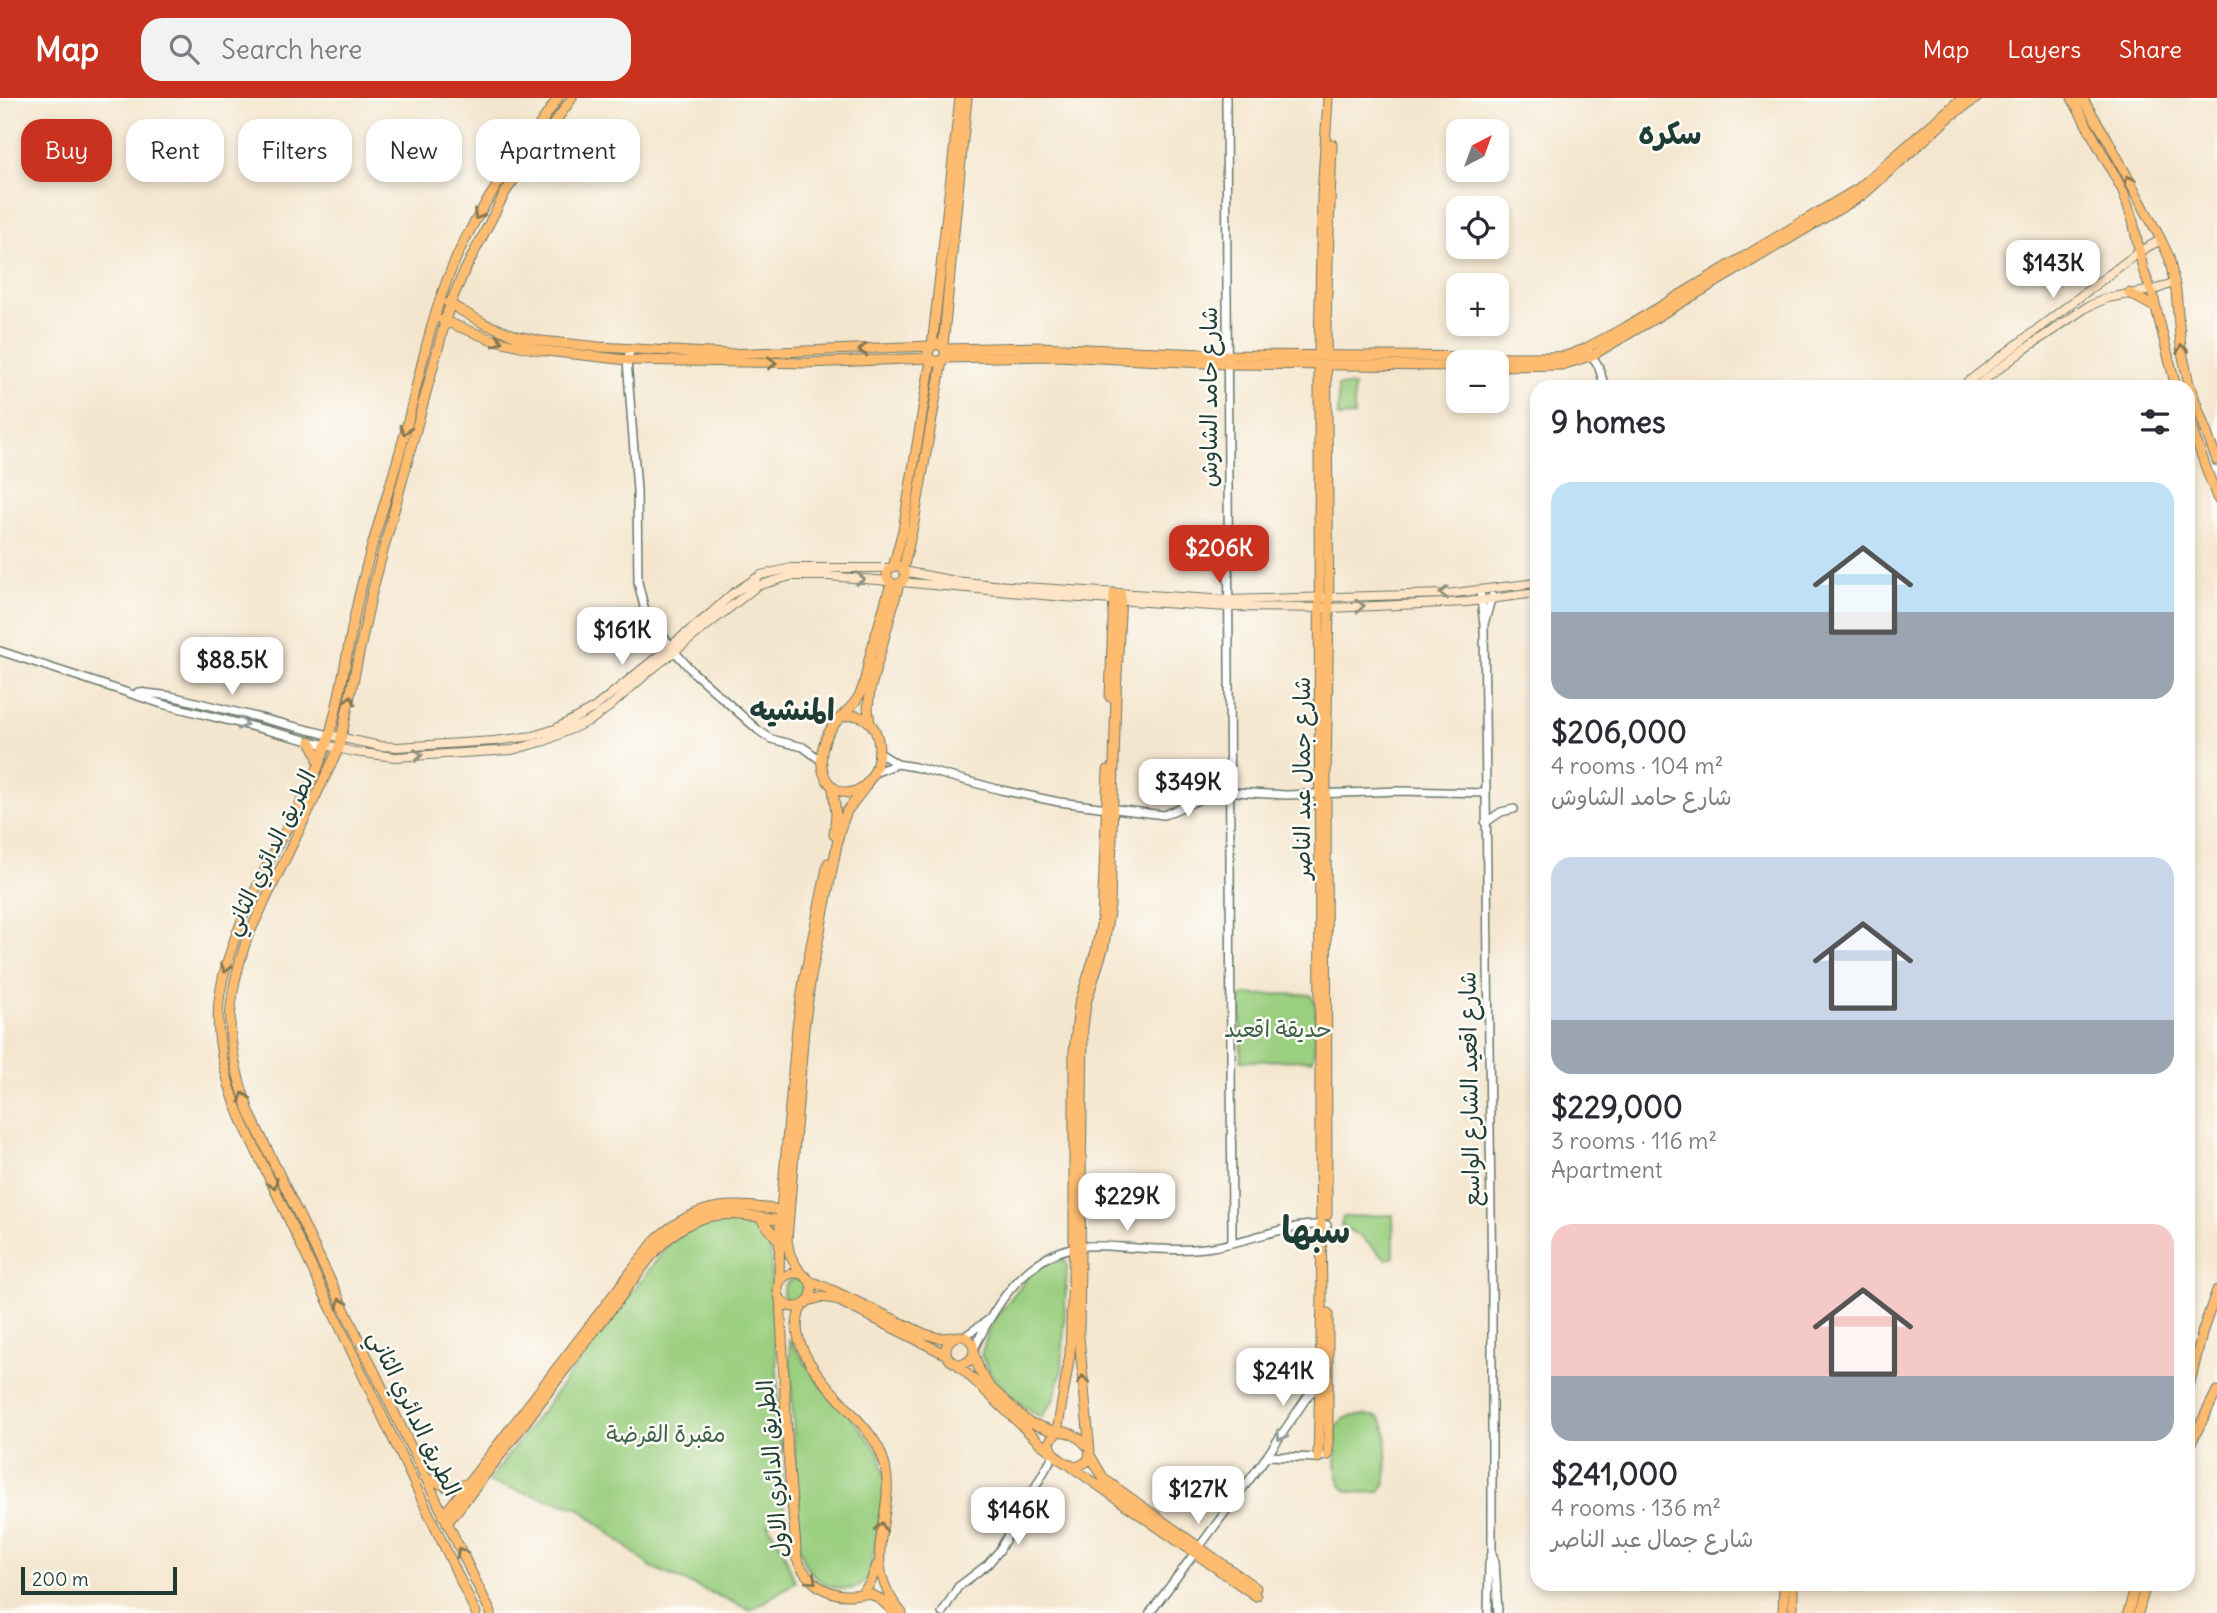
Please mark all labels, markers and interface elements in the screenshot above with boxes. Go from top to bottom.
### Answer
search box [141,18,631,81]
text: Map [35,28,99,70]
icon: search [165,30,203,68]
text: Search here [221,33,362,66]
text: Map [1923,34,1969,64]
text: Layers [2007,34,2081,64]
text: Share [2119,34,2182,64]
district label: سكره [1638,114,1702,152]
chip: Buy [21,119,112,182]
chip: Rent [126,119,224,182]
chip: Filters [238,119,352,182]
chip: New [366,119,462,182]
chip: Apartment [476,119,640,182]
north arrow [1446,119,1508,182]
map controls [1446,119,1509,413]
one-way arrow [2123,175,2137,187]
button: locate [1446,196,1509,259]
one-way arrow [473,208,486,221]
pin: $143K [2004,240,2102,300]
text: $143K [2022,248,2084,277]
button: + [1446,273,1509,336]
street label: شارع حامد الشاوش [1194,307,1225,487]
one-way arrow [492,332,504,347]
one-way arrow [857,343,868,358]
one-way arrow [2175,343,2190,355]
button: − [1446,350,1509,413]
one-way arrow [768,355,778,371]
text: 9 homes [1551,403,1666,441]
icon: filters [2136,403,2174,441]
one-way arrow [399,423,413,435]
pin: $206K [1170,526,1268,585]
icon: home [1800,527,1926,653]
text: $206K [1185,533,1253,562]
one-way arrow [855,571,866,586]
one-way arrow [1439,586,1450,601]
one-way arrow [1355,599,1366,614]
pin: $161K [573,608,671,667]
text: $161K [593,615,651,644]
pin: $88.5K [175,638,289,697]
text: $88.5K [196,645,268,674]
street label: شارع جمال عبد الناصر [1287,677,1318,881]
district label: المنشيه [749,690,835,728]
one-way arrow [342,694,356,706]
text: $206,000 [1551,713,1687,751]
one-way arrow [237,716,249,730]
one-way arrow [413,748,424,763]
text: 4 rooms · 104 m² [1551,751,1723,780]
pin: $349K [1139,760,1237,819]
street label: الطريق الدائري الثاني [216,764,328,943]
text: $349K [1155,767,1221,796]
text: شارع حامد الشاوش [1551,782,1732,811]
icon: home [1800,903,1926,1029]
one-way arrow [220,962,234,974]
street label: شارع اقعيد الشارع الواسع [1452,971,1489,1207]
park label: حديقة اقعيد [1224,1014,1332,1043]
text: $229,000 [1551,1088,1683,1126]
one-way arrow [238,1091,252,1104]
text: 3 rooms · 116 m² [1551,1126,1717,1155]
text: Apartment [1551,1155,1663,1184]
pin: $229K [1078,1174,1176,1233]
one-way arrow [265,1177,279,1189]
text: $229K [1094,1181,1160,1210]
district label: سبها [1282,1207,1350,1253]
icon: home [1800,1269,1926,1395]
one-way arrow [335,1298,349,1310]
street label: الطريق الدائري الثاني [356,1325,468,1504]
pin: $241K [1234,1348,1332,1408]
text: $241K [1252,1356,1314,1385]
one-way arrow [1076,1374,1091,1385]
street label: الطريق الدائري الاول [750,1378,797,1559]
park label: مقبرة القرضة [606,1419,726,1448]
one-way arrow [1277,1428,1289,1441]
text: $241,000 [1551,1455,1678,1493]
pin: $127K [1149,1466,1247,1526]
text: $127K [1168,1474,1228,1503]
pin: $146K [969,1488,1067,1547]
text: 4 rooms · 136 m² [1551,1493,1721,1522]
text: $146K [987,1495,1049,1524]
one-way arrow [873,1521,888,1533]
text: شارع جمال عبد الناصر [1551,1524,1754,1553]
one-way arrow [455,1547,469,1559]
scale bar [21,1564,177,1596]
text: 200 m [32,1567,89,1591]
one-way arrow [804,1572,817,1584]

